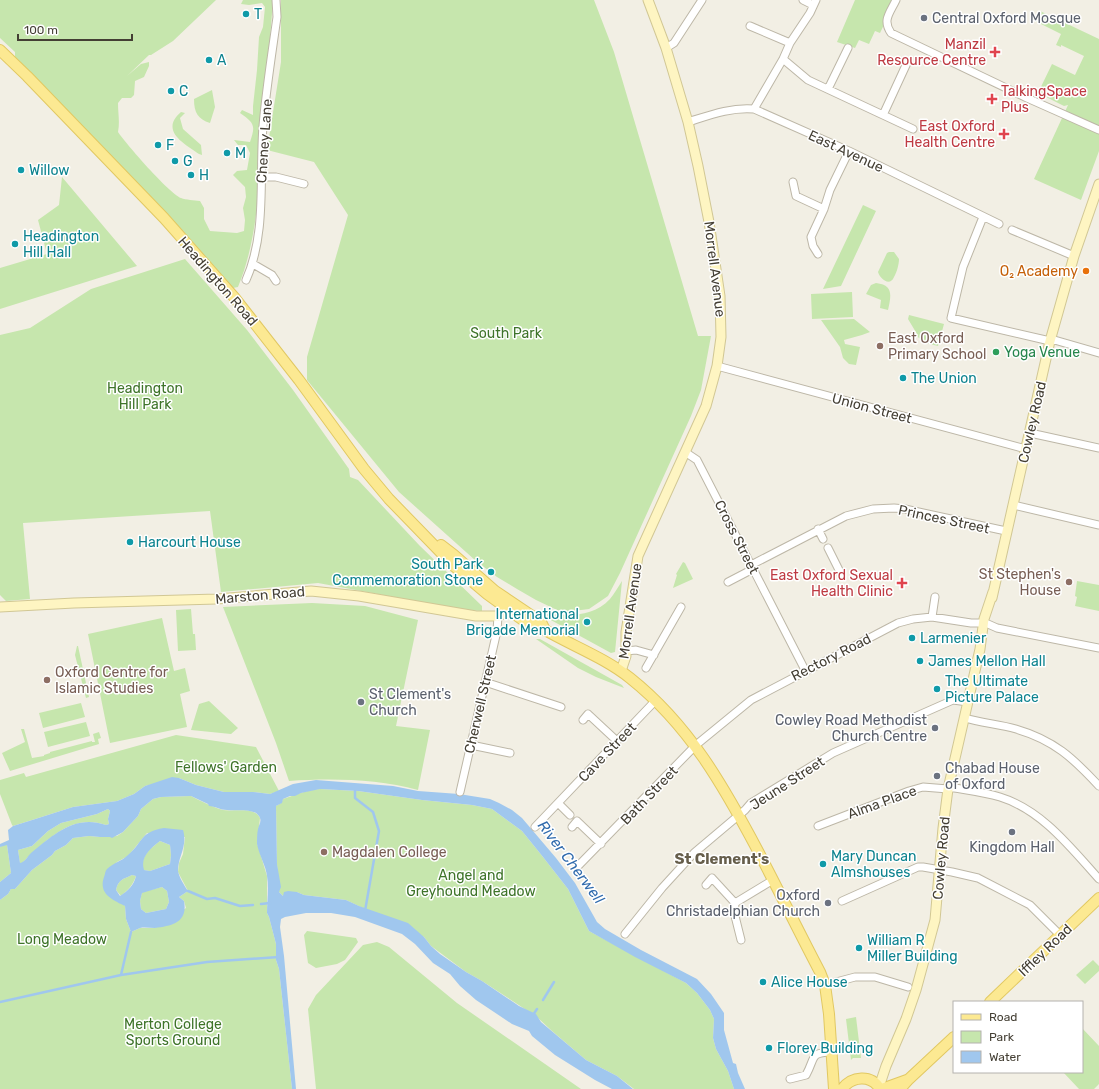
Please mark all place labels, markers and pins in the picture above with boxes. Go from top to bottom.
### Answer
place label: T [254,6,262,23]
marker: T [241,9,251,19]
place label: Central Oxford Mosque [932,10,1081,27]
marker: Central Oxford Mosque [919,13,929,23]
place label: Manzil Resource Centre [877,36,986,69]
marker: Manzil Resource Centre [989,46,1001,58]
place label: A [217,52,227,69]
marker: A [204,55,214,65]
place label: C [179,83,188,100]
place label: TalkingSpace Plus [1001,83,1087,116]
marker: C [166,86,176,96]
marker: TalkingSpace Plus [986,93,998,105]
place label: East Oxford Health Centre [905,118,995,151]
marker: East Oxford Health Centre [998,128,1010,140]
place label: F [166,137,174,154]
marker: F [153,140,163,150]
place label: M [235,145,246,162]
marker: M [222,148,232,158]
place label: G [183,153,193,170]
marker: G [170,156,180,166]
place label: Willow [29,162,69,179]
marker: Willow [16,165,26,175]
place label: H [199,167,209,184]
marker: H [186,170,196,180]
place label: Headington Hill Hall [23,228,99,261]
marker: Headington Hill Hall [10,239,20,249]
place label: O₂ Academy [1000,263,1078,280]
marker: O₂ Academy [1081,266,1091,276]
place label: East Oxford Primary School [888,330,986,363]
marker: East Oxford Primary School [875,341,885,351]
place label: Yoga Venue [1004,344,1080,361]
marker: Yoga Venue [991,347,1001,357]
place label: The Union [911,370,977,387]
marker: The Union [898,373,908,383]
place label: Harcourt House [138,534,241,551]
marker: Harcourt House [125,537,135,547]
place label: South Park Commemoration Stone [332,556,484,589]
place label: St Stephen's House [979,566,1061,599]
marker: South Park Commemoration Stone [486,567,496,577]
place label: East Oxford Sexual Health Clinic [770,567,893,600]
marker: East Oxford Sexual Health Clinic [896,577,908,589]
marker: St Stephen's House [1064,577,1074,587]
place label: International Brigade Memorial [466,606,579,639]
marker: International Brigade Memorial [582,617,592,627]
place label: Larmenier [920,630,987,647]
marker: Larmenier [907,633,917,643]
place label: James Mellon Hall [928,653,1046,670]
marker: James Mellon Hall [915,656,925,666]
place label: Oxford Centre for Islamic Studies [55,664,169,697]
place label: The Ultimate Picture Palace [945,673,1039,706]
marker: Oxford Centre for Islamic Studies [42,675,52,685]
marker: The Ultimate Picture Palace [932,684,942,694]
place label: St Clement's Church [369,686,451,719]
marker: St Clement's Church [356,697,366,707]
place label: Cowley Road Methodist Church Centre [775,712,928,745]
marker: Cowley Road Methodist Church Centre [930,723,940,733]
place label: Chabad House of Oxford [945,760,1040,793]
marker: Chabad House of Oxford [932,771,942,781]
marker: Kingdom Hall [1007,827,1017,837]
place label: Kingdom Hall [969,839,1055,856]
place label: Magdalen College [332,844,447,861]
marker: Magdalen College [319,847,329,857]
place label: Mary Duncan Almshouses [831,848,916,881]
marker: Mary Duncan Almshouses [818,859,828,869]
place label: Oxford Christadelphian Church [666,887,820,920]
marker: Oxford Christadelphian Church [823,898,833,908]
place label: William R Miller Building [867,932,958,965]
marker: William R Miller Building [854,943,864,953]
place label: Alice House [771,974,848,991]
marker: Alice House [758,977,768,987]
place label: Florey Building [777,1040,873,1057]
marker: Florey Building [764,1043,774,1053]

